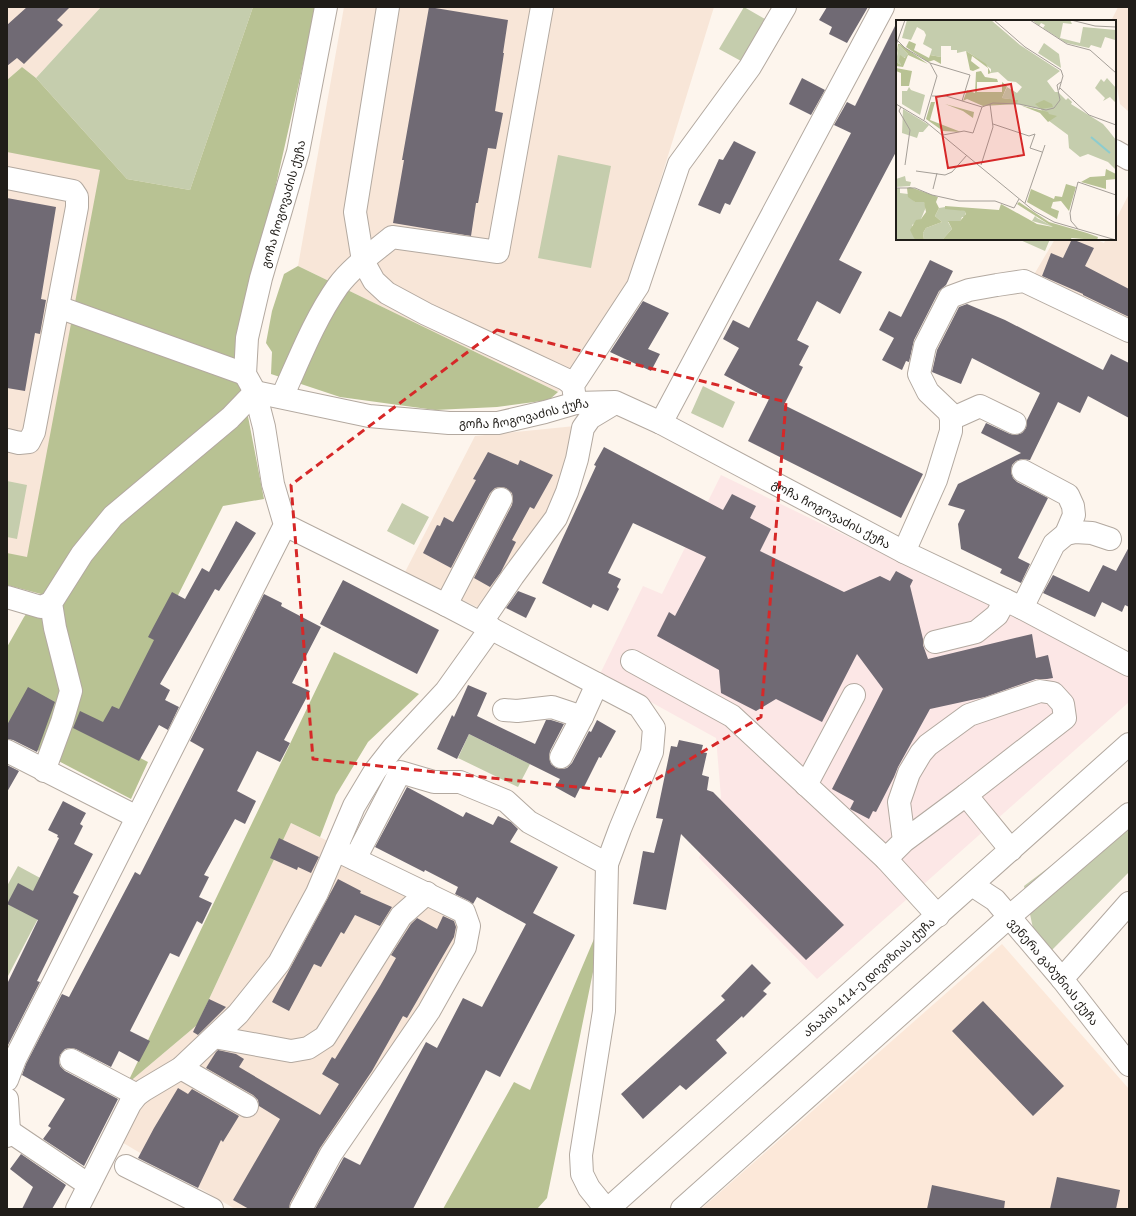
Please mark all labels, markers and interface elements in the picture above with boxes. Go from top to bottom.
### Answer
inset map [896,20,1116,240]
street label: გოჩა ჩოგოვაძის ქუჩა [257,139,308,269]
street label: გოჩა ჩოგოვაძის ქუჩა [459,395,589,431]
street label: გოჩა ჩოგოვაძის ქუჩა [769,476,894,551]
street label: ანაპის 414-ე დივიზიას ქუჩა [799,914,938,1039]
street label: ვენერა გაბუნიას ქუჩა [1006,914,1102,1028]

